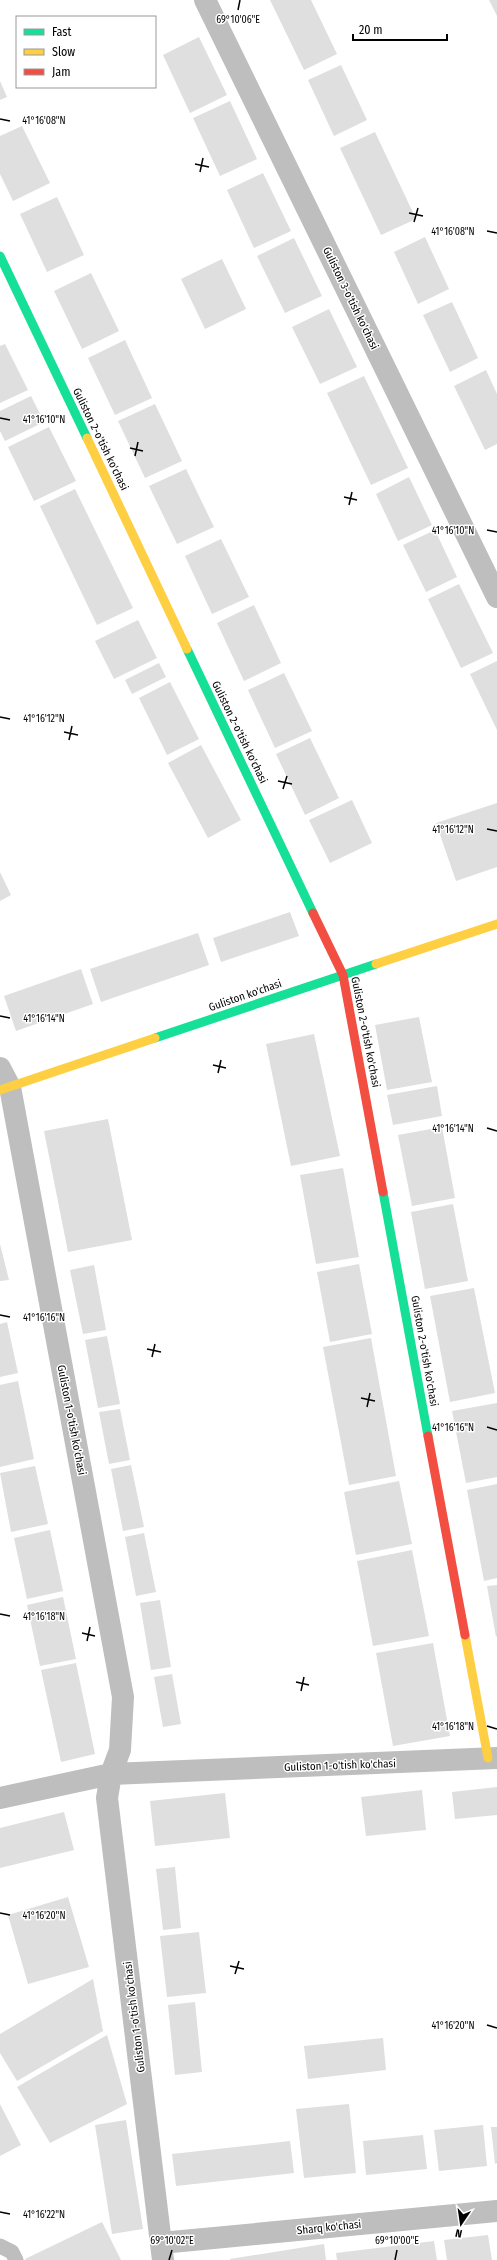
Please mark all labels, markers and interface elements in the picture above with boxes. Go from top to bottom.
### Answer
text: 69°10'06"E [216,14,260,26]
legend [16,16,156,88]
scale bar [353,16,447,42]
text: 20 m [359,23,383,37]
text: Fast [52,25,71,39]
text: Slow [52,45,75,59]
text: Jam [52,65,70,79]
text: 41°16'08"N [22,115,66,127]
text: 41°16'08"N [431,226,475,238]
street label: Guliston 3-o'tish ko'chasi [320,245,381,352]
street label: Guliston 2-o'tish ko'chasi [70,386,131,493]
text: 41°16'10"N [23,414,65,426]
text: 41°16'10"N [432,525,474,537]
street label: Guliston 2-o'tish ko'chasi [209,679,270,786]
text: 41°16'12"N [23,713,65,725]
text: 41°16'12"N [432,824,474,836]
street label: Guliston 2-o'tish ko'chasi [348,976,383,1089]
street label: Guliston ko'chasi [207,977,283,1014]
text: 41°16'14"N [23,1013,65,1025]
text: 41°16'14"N [432,1123,474,1135]
street label: Guliston 2-o'tish ko'chasi [408,1295,441,1408]
text: 41°16'16"N [23,1312,65,1324]
street label: Guliston 1-o'tish ko'chasi [54,1364,89,1476]
text: 41°16'16"N [432,1422,474,1434]
text: 41°16'18"N [23,1611,65,1623]
text: 41°16'18"N [432,1721,474,1733]
street label: Guliston 1-o'tish ko'chasi [284,1757,396,1774]
text: 41°16'20"N [23,1910,65,1922]
street label: Guliston 1-o'tish ko'chasi [121,1960,148,2073]
text: 41°16'20"N [432,2020,474,2032]
north arrow [441,2204,481,2244]
text: 41°16'22"N [23,2209,65,2221]
street label: Sharq ko'chasi [296,2218,362,2237]
text: N [454,2226,464,2240]
text: 69°10'02"E [150,2235,194,2247]
text: 69°10'00"E [375,2235,419,2247]

